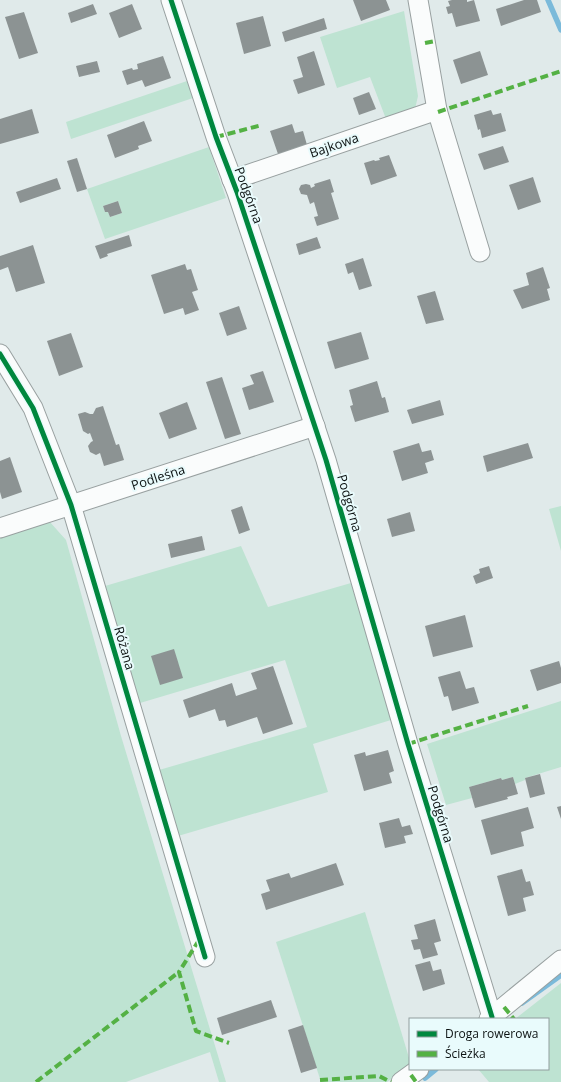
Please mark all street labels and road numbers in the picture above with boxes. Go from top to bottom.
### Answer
street label: Bajkowa [307,128,361,162]
street label: Podgórna [230,164,268,226]
street label: Podleśna [129,460,187,494]
street label: Podgórna [333,472,367,534]
street label: Różana [110,624,140,672]
street label: Podgórna [424,783,458,845]

